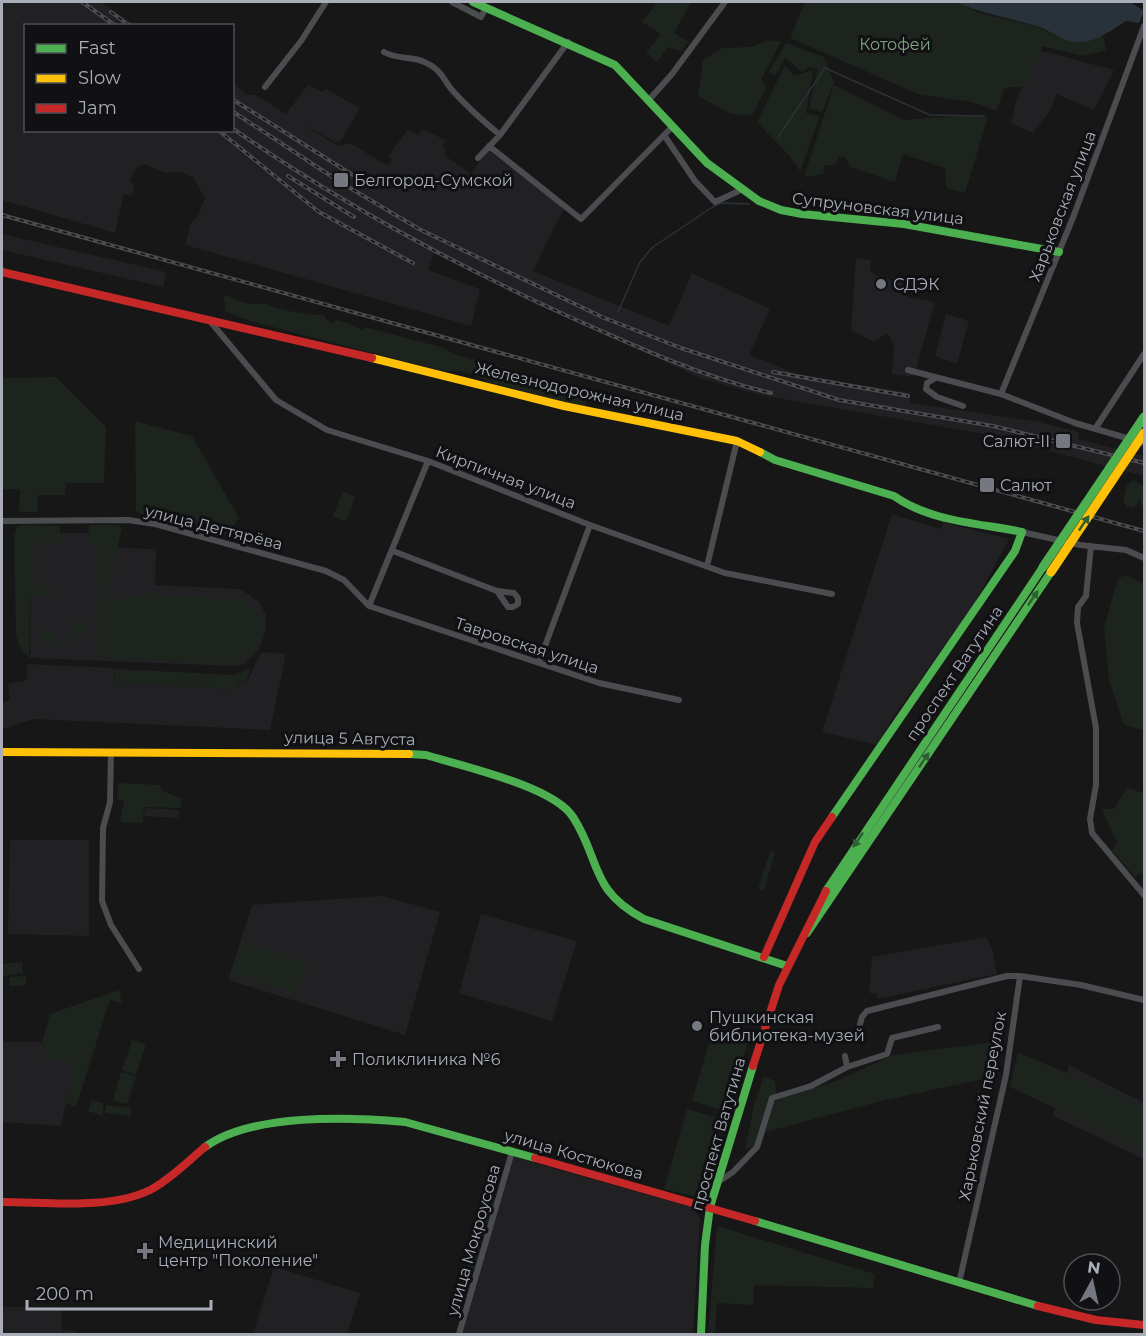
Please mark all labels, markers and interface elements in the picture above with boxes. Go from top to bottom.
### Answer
legend [24,24,234,132]
park label: Котофей [859,35,931,54]
text: Fast [78,37,116,59]
text: Slow [78,67,121,89]
text: Jam [77,97,117,119]
street label: Харьковская улица [1025,128,1100,284]
marker: Белгород-Сумской [332,171,350,189]
place label: Белгород-Сумской [354,171,513,190]
street label: Супруновская улица [791,189,965,228]
place label: СДЭК [893,275,939,294]
marker: СДЭК [874,277,888,291]
street label: Железнодорожная улица [474,358,686,425]
place label: Салют-II [983,432,1050,451]
marker: Салют-II [1054,432,1072,450]
street label: Кирпичная улица [433,442,578,513]
marker: Салют [978,476,996,494]
place label: Салют [1000,476,1052,495]
street label: улица Дегтярёва [142,501,285,554]
one-way arrow [1078,515,1089,532]
one-way arrow [1027,590,1038,606]
street label: проспект Ватутина [902,602,1007,745]
street label: Тавровская улица [452,613,601,678]
street label: улица 5 Августа [283,728,416,749]
one-way arrow [918,752,929,768]
one-way arrow [852,832,864,848]
place label: Пушкинская библиотека-музей [709,1008,865,1045]
street label: Харьковский переулок [955,1009,1010,1202]
marker: Пушкинская библиотека-музей [690,1019,704,1033]
marker: Поликлиника №6 [329,1050,347,1068]
place label: Поликлиника №6 [352,1050,501,1069]
street label: проспект Ватутина [687,1055,750,1213]
street label: улица Костюкова [501,1125,645,1183]
street label: улица Мокроусова [442,1162,504,1319]
place label: Медицинский центр "Поколение" [158,1233,318,1270]
marker: Медицинский центр "Поколение" [136,1242,154,1260]
north arrow [1062,1252,1122,1312]
text: N [1086,1257,1102,1278]
scale bar [27,1273,212,1311]
text: 200 m [36,1283,94,1305]

